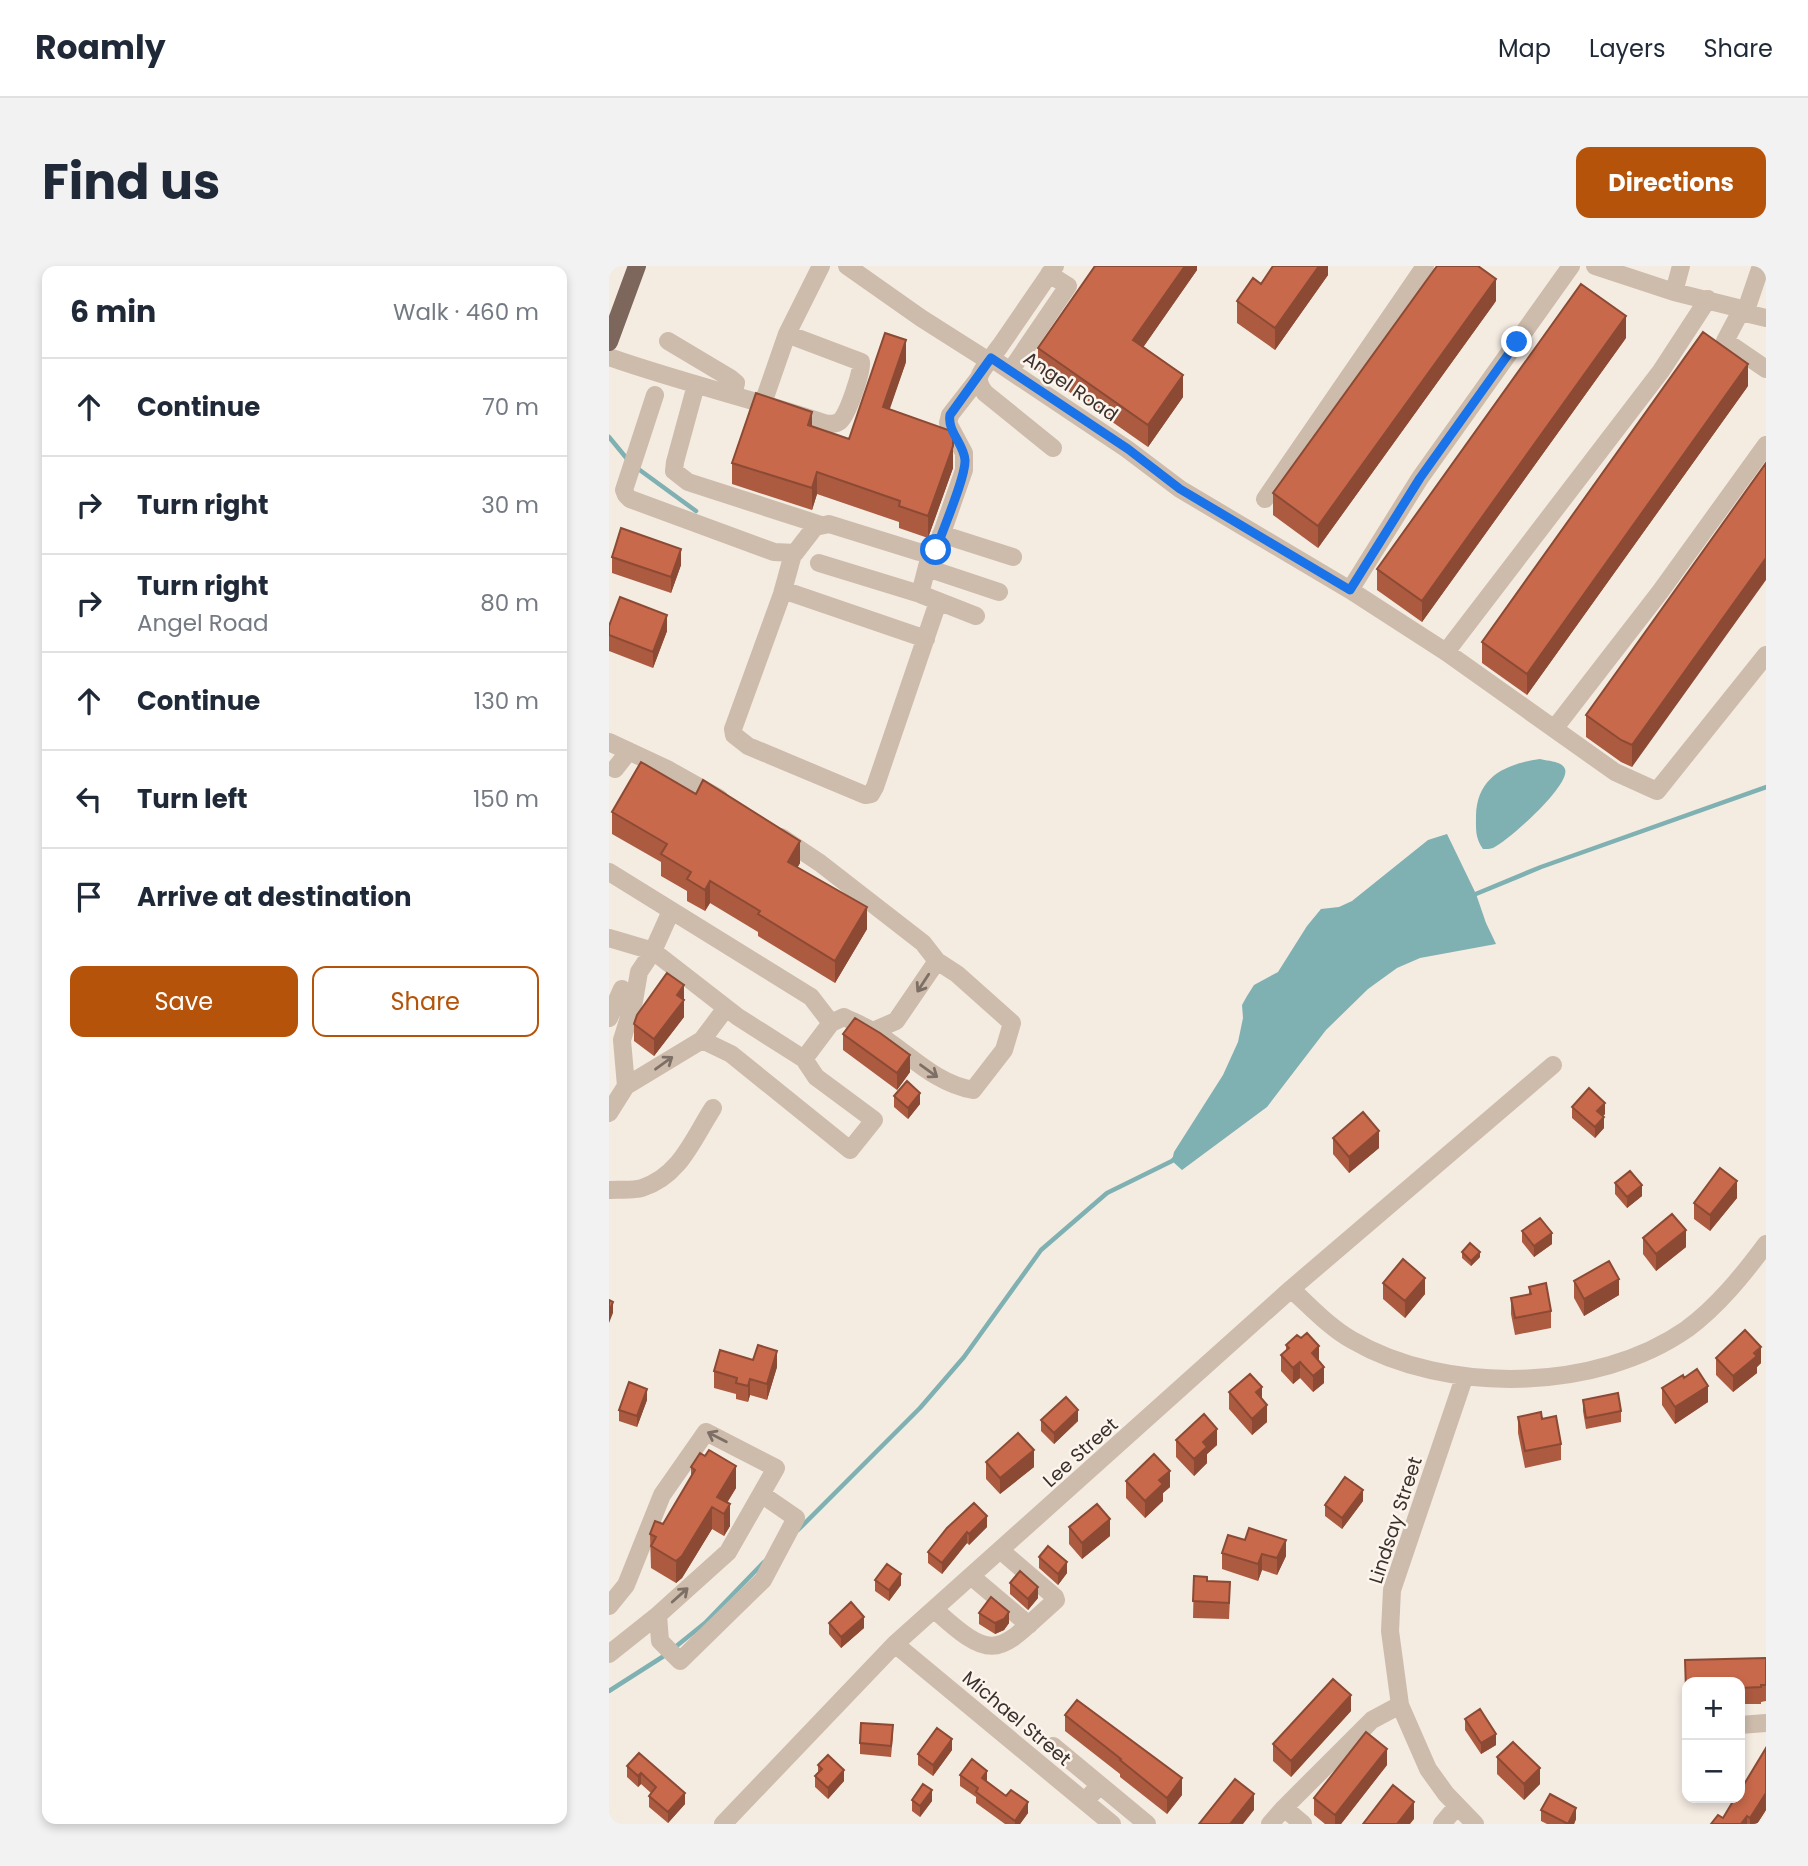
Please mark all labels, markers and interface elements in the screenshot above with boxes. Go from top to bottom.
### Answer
text: Roamly [35,24,165,71]
text: Map [1498,32,1551,65]
text: Layers [1589,32,1665,65]
text: Share [1703,32,1773,65]
button: Directions [1576,147,1766,218]
text: Find us [42,148,220,216]
text: 6 min [70,290,156,333]
text: Walk · 460 m [393,296,539,328]
route end [1501,326,1532,357]
street label: Angel Road [1018,345,1123,428]
icon: ahead [70,388,108,426]
text: Continue [137,389,260,425]
text: 70 m [482,391,539,423]
icon: right [70,486,108,524]
text: Turn right [137,487,269,523]
text: 30 m [481,489,539,521]
route start [920,534,951,565]
text: Turn right [137,568,269,604]
icon: right [70,584,108,622]
text: 80 m [480,587,539,619]
text: Angel Road [137,607,269,639]
icon: ahead [70,682,108,720]
text: Continue [137,683,260,719]
text: 130 m [474,685,539,717]
icon: left [70,780,108,818]
text: Turn left [137,781,248,817]
text: 150 m [473,783,539,815]
icon: arrive [70,878,108,916]
text: Arrive at destination [137,879,412,915]
button: Save [70,966,298,1037]
button: Share [312,966,539,1037]
one-way arrow [915,973,930,992]
one-way arrow [654,1056,673,1070]
one-way arrow [919,1064,938,1078]
street label: Lee Street [1037,1411,1124,1493]
one-way arrow [707,1430,727,1444]
street label: Lindsay Street [1362,1453,1429,1587]
one-way arrow [671,1587,689,1603]
street label: Michael Street [956,1665,1077,1772]
map controls [1682,1677,1745,1803]
button: + [1682,1677,1745,1740]
button: − [1682,1740,1745,1803]

